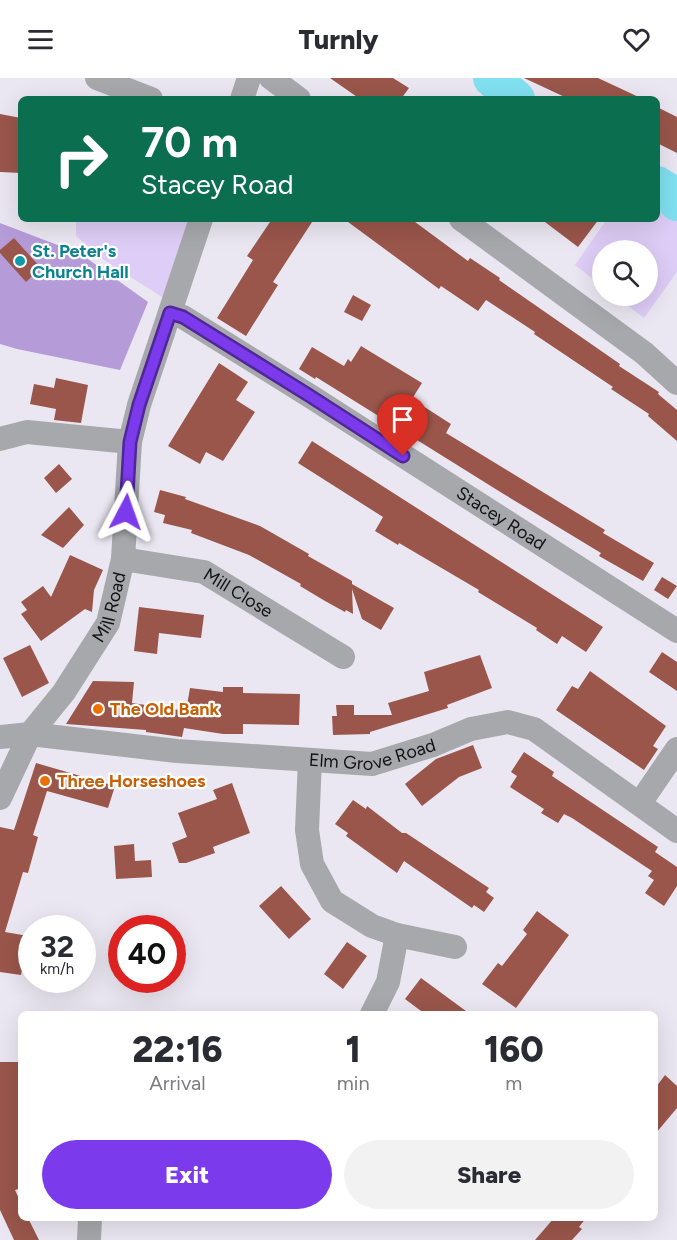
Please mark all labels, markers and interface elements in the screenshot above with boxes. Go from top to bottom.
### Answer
icon: menu [24,23,57,56]
text: Turnly [298,23,379,56]
icon: heart [620,23,653,56]
text: 70 m [141,117,238,168]
icon: right [42,120,120,198]
text: Stacey Road [141,168,294,201]
place label: St. Peter's Church Hall [32,240,129,283]
map controls [592,240,658,306]
button: search [592,240,658,306]
marker: St. Peter's Church Hall [13,254,27,268]
pin [377,394,428,456]
icon: arrive [386,403,419,436]
position arrow [94,480,158,544]
street label: Stacey Road [452,482,550,555]
street label: Mill Close [199,563,277,623]
street label: Mill Road [87,570,131,647]
place label: The Old Bank [110,698,219,720]
marker: The Old Bank [91,702,105,716]
street label: Elm Grove Road [308,734,438,775]
place label: Three Horseshoes [57,770,206,792]
marker: Three Horseshoes [38,774,52,788]
speed limit sign: 40 [108,915,186,993]
text: 32 [40,928,74,965]
text: km/h [40,960,74,978]
text: 22:16 [132,1028,223,1071]
text: 1 [346,1028,361,1071]
text: 160 [484,1028,544,1071]
text: Arrival [149,1071,206,1095]
text: min [337,1071,370,1095]
text: m [505,1071,522,1095]
button: Exit [42,1140,332,1209]
button: Share [344,1140,634,1209]

